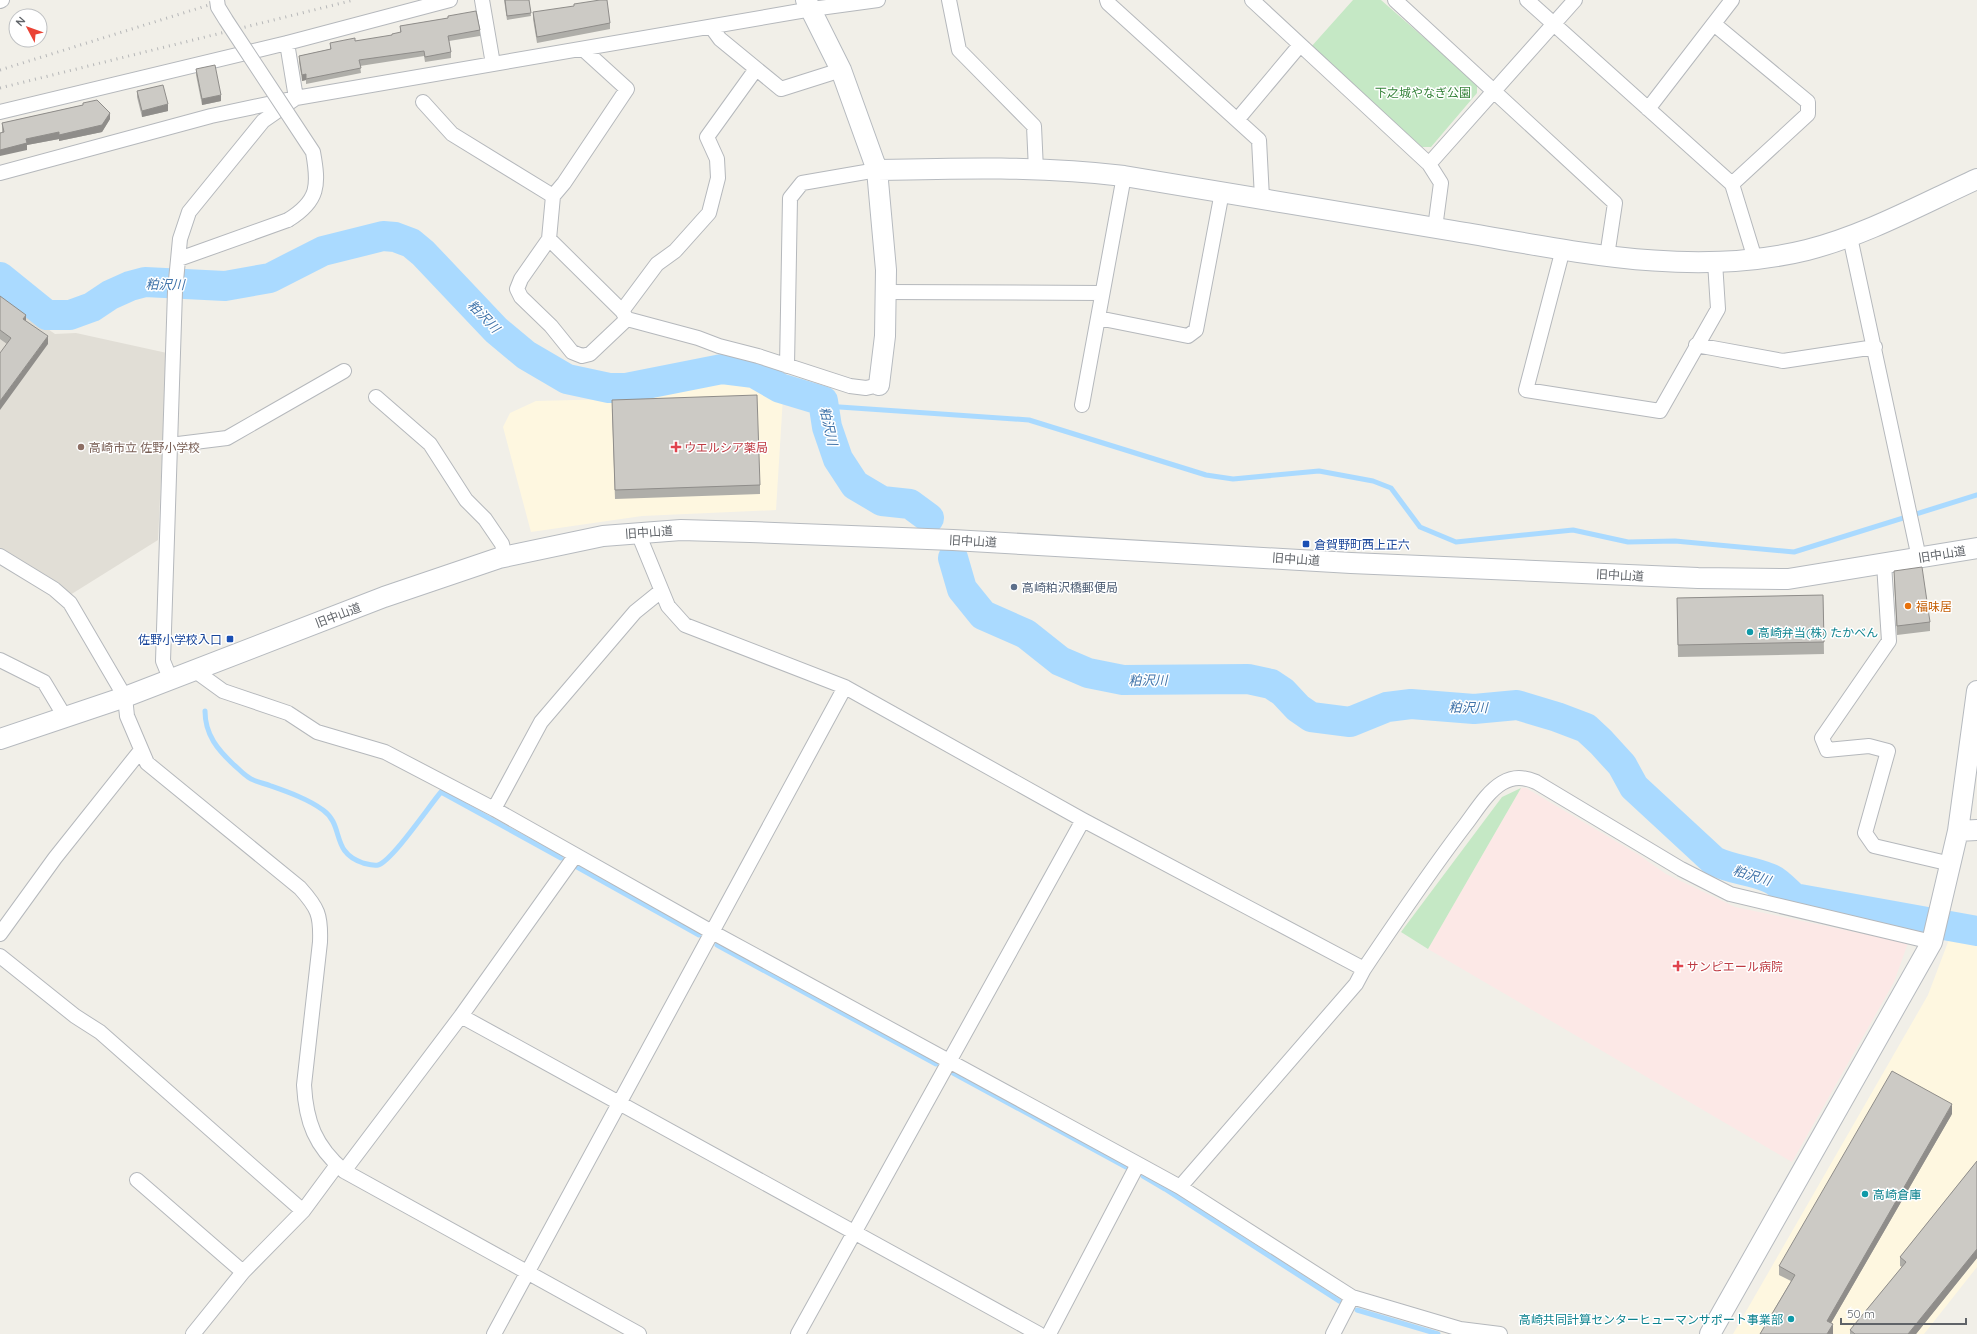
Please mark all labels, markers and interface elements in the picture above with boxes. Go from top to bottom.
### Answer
north arrow [8,8,48,48]
text: N [13,14,28,29]
park label: 下之城やなぎ公園 [1375,85,1471,100]
water label: 粕沢川 [145,276,187,292]
water label: 粕沢川 [465,296,505,337]
water label: 粕沢川 [817,405,842,449]
place label: 高崎市立 佐野小学校 [89,440,200,455]
place label: ウエルシア薬局 [684,440,768,455]
marker: 高崎市立 佐野小学校 [76,442,86,452]
marker: ウエルシア薬局 [671,442,681,452]
street label: 旧中山道 [625,523,673,541]
street label: 旧中山道 [949,532,997,550]
place label: 倉賀野町西上正六 [1314,537,1410,552]
marker: 倉賀野町西上正六 [1301,539,1311,549]
street label: 旧中山道 [1917,543,1967,565]
street label: 旧中山道 [1272,550,1320,568]
street label: 旧中山道 [1596,566,1644,584]
place label: 高崎粕沢橋郵便局 [1022,580,1118,595]
marker: 高崎粕沢橋郵便局 [1009,582,1019,592]
street label: 旧中山道 [313,599,363,631]
place label: 福味居 [1916,599,1952,614]
marker: 福味居 [1903,601,1913,611]
place label: 高崎弁当(株) たかべん [1758,625,1878,640]
marker: 高崎弁当(株) たかべん [1745,627,1755,637]
place label: 佐野小学校入口 [138,632,222,647]
marker: 佐野小学校入口 [225,634,235,644]
water label: 粕沢川 [1128,672,1170,688]
water label: 粕沢川 [1448,699,1490,715]
water label: 粕沢川 [1731,862,1775,889]
place label: サンピエール病院 [1687,959,1783,974]
marker: サンピエール病院 [1672,960,1684,972]
place label: 高崎倉庫 [1873,1187,1921,1202]
marker: 高崎倉庫 [1860,1189,1870,1199]
scale bar [1841,1300,1966,1326]
text: 50 m [1847,1306,1875,1321]
place label: 高崎共同計算センターヒューマンサポート事業部 [1519,1312,1783,1327]
marker: 高崎共同計算センターヒューマンサポート事業部 [1786,1314,1796,1324]

